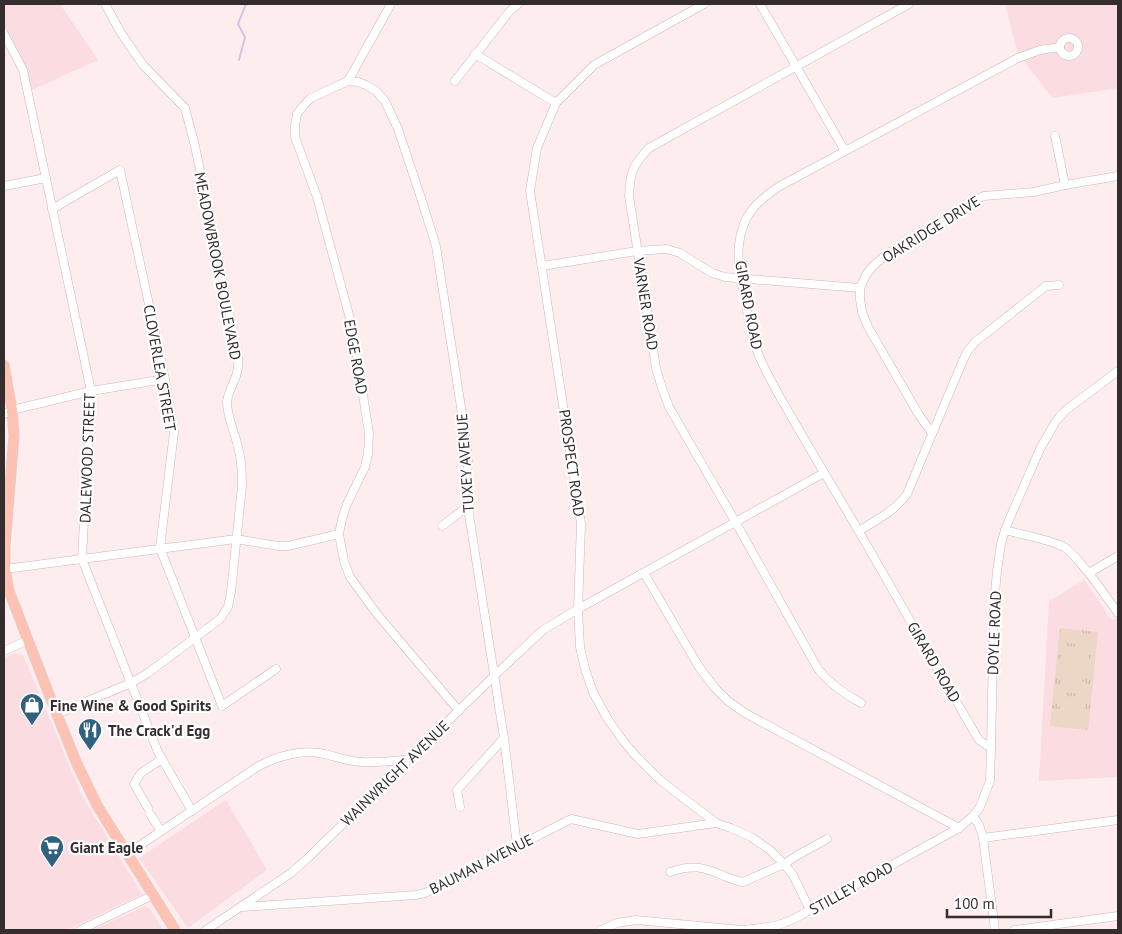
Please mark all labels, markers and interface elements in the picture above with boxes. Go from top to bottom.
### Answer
street label: MEADOWBROOK BOULEVARD [190,170,246,362]
street label: OAKRIDGE DRIVE [879,191,983,267]
street label: VARNER ROAD [629,255,663,352]
street label: GIRARD ROAD [731,259,767,351]
street label: CLOVERLEA STREET [140,303,181,433]
street label: EDGE ROAD [340,318,372,396]
street label: DALEWOOD STREET [75,392,99,523]
street label: PROSPECT ROAD [555,408,589,518]
street label: TUXEY AVENUE [452,413,478,513]
street label: DOYLE ROAD [983,591,1005,675]
street label: GIRARD ROAD [903,618,965,706]
shop icon: Fine Wine & Good Spirits [19,692,45,726]
place label: Fine Wine & Good Spirits [50,696,211,715]
street label: WAINWRIGHT AVENUE [337,716,453,830]
restaurant icon: The Crack'd Egg [77,717,103,751]
place label: The Crack'd Egg [108,721,210,740]
street label: BAUMAN AVENUE [426,830,536,898]
supermarket icon: Giant Eagle [39,834,65,868]
place label: Giant Eagle [70,838,144,857]
street label: STILLEY ROAD [806,857,896,919]
scale bar [947,886,1051,918]
text: 100 m [954,894,995,913]

